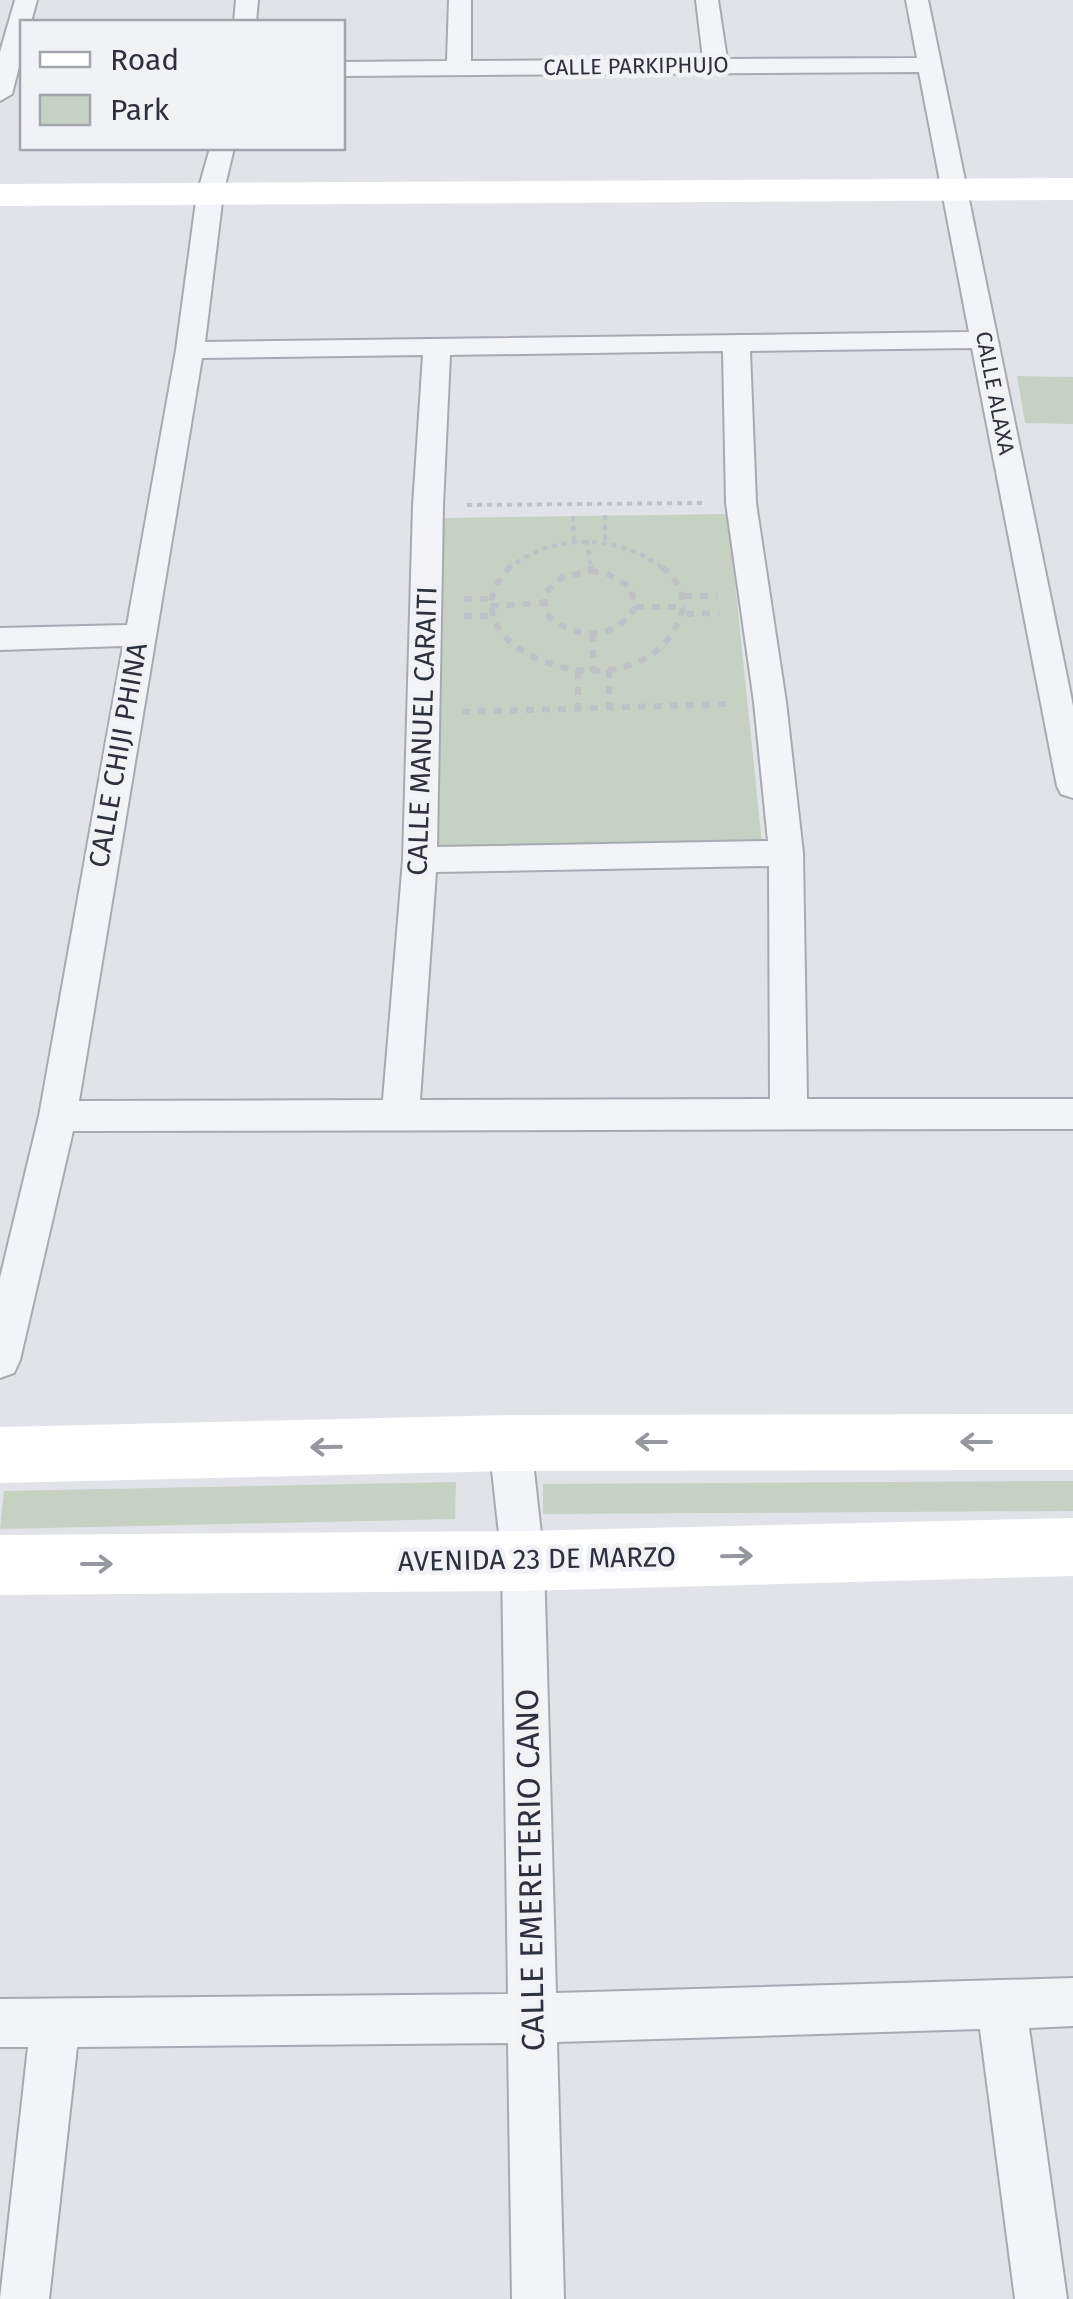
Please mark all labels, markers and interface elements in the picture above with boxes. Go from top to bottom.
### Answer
legend [20,20,345,150]
text: Road [110,42,179,78]
street label: CALLE PARKIPHUJO [543,51,729,81]
text: Park [110,92,170,128]
street label: CALLE ALAXA [970,329,1020,457]
street label: CALLE MANUEL CARAITI [400,586,444,876]
street label: CALLE CHIJI PHINA [82,640,154,870]
one-way arrow [635,1432,668,1452]
one-way arrow [960,1432,992,1452]
one-way arrow [310,1438,342,1456]
street label: AVENIDA 23 DE MARZO [398,1540,676,1578]
one-way arrow [721,1546,753,1565]
one-way arrow [80,1554,113,1574]
street label: CALLE EMERETERIO CANO [508,1688,552,2052]

